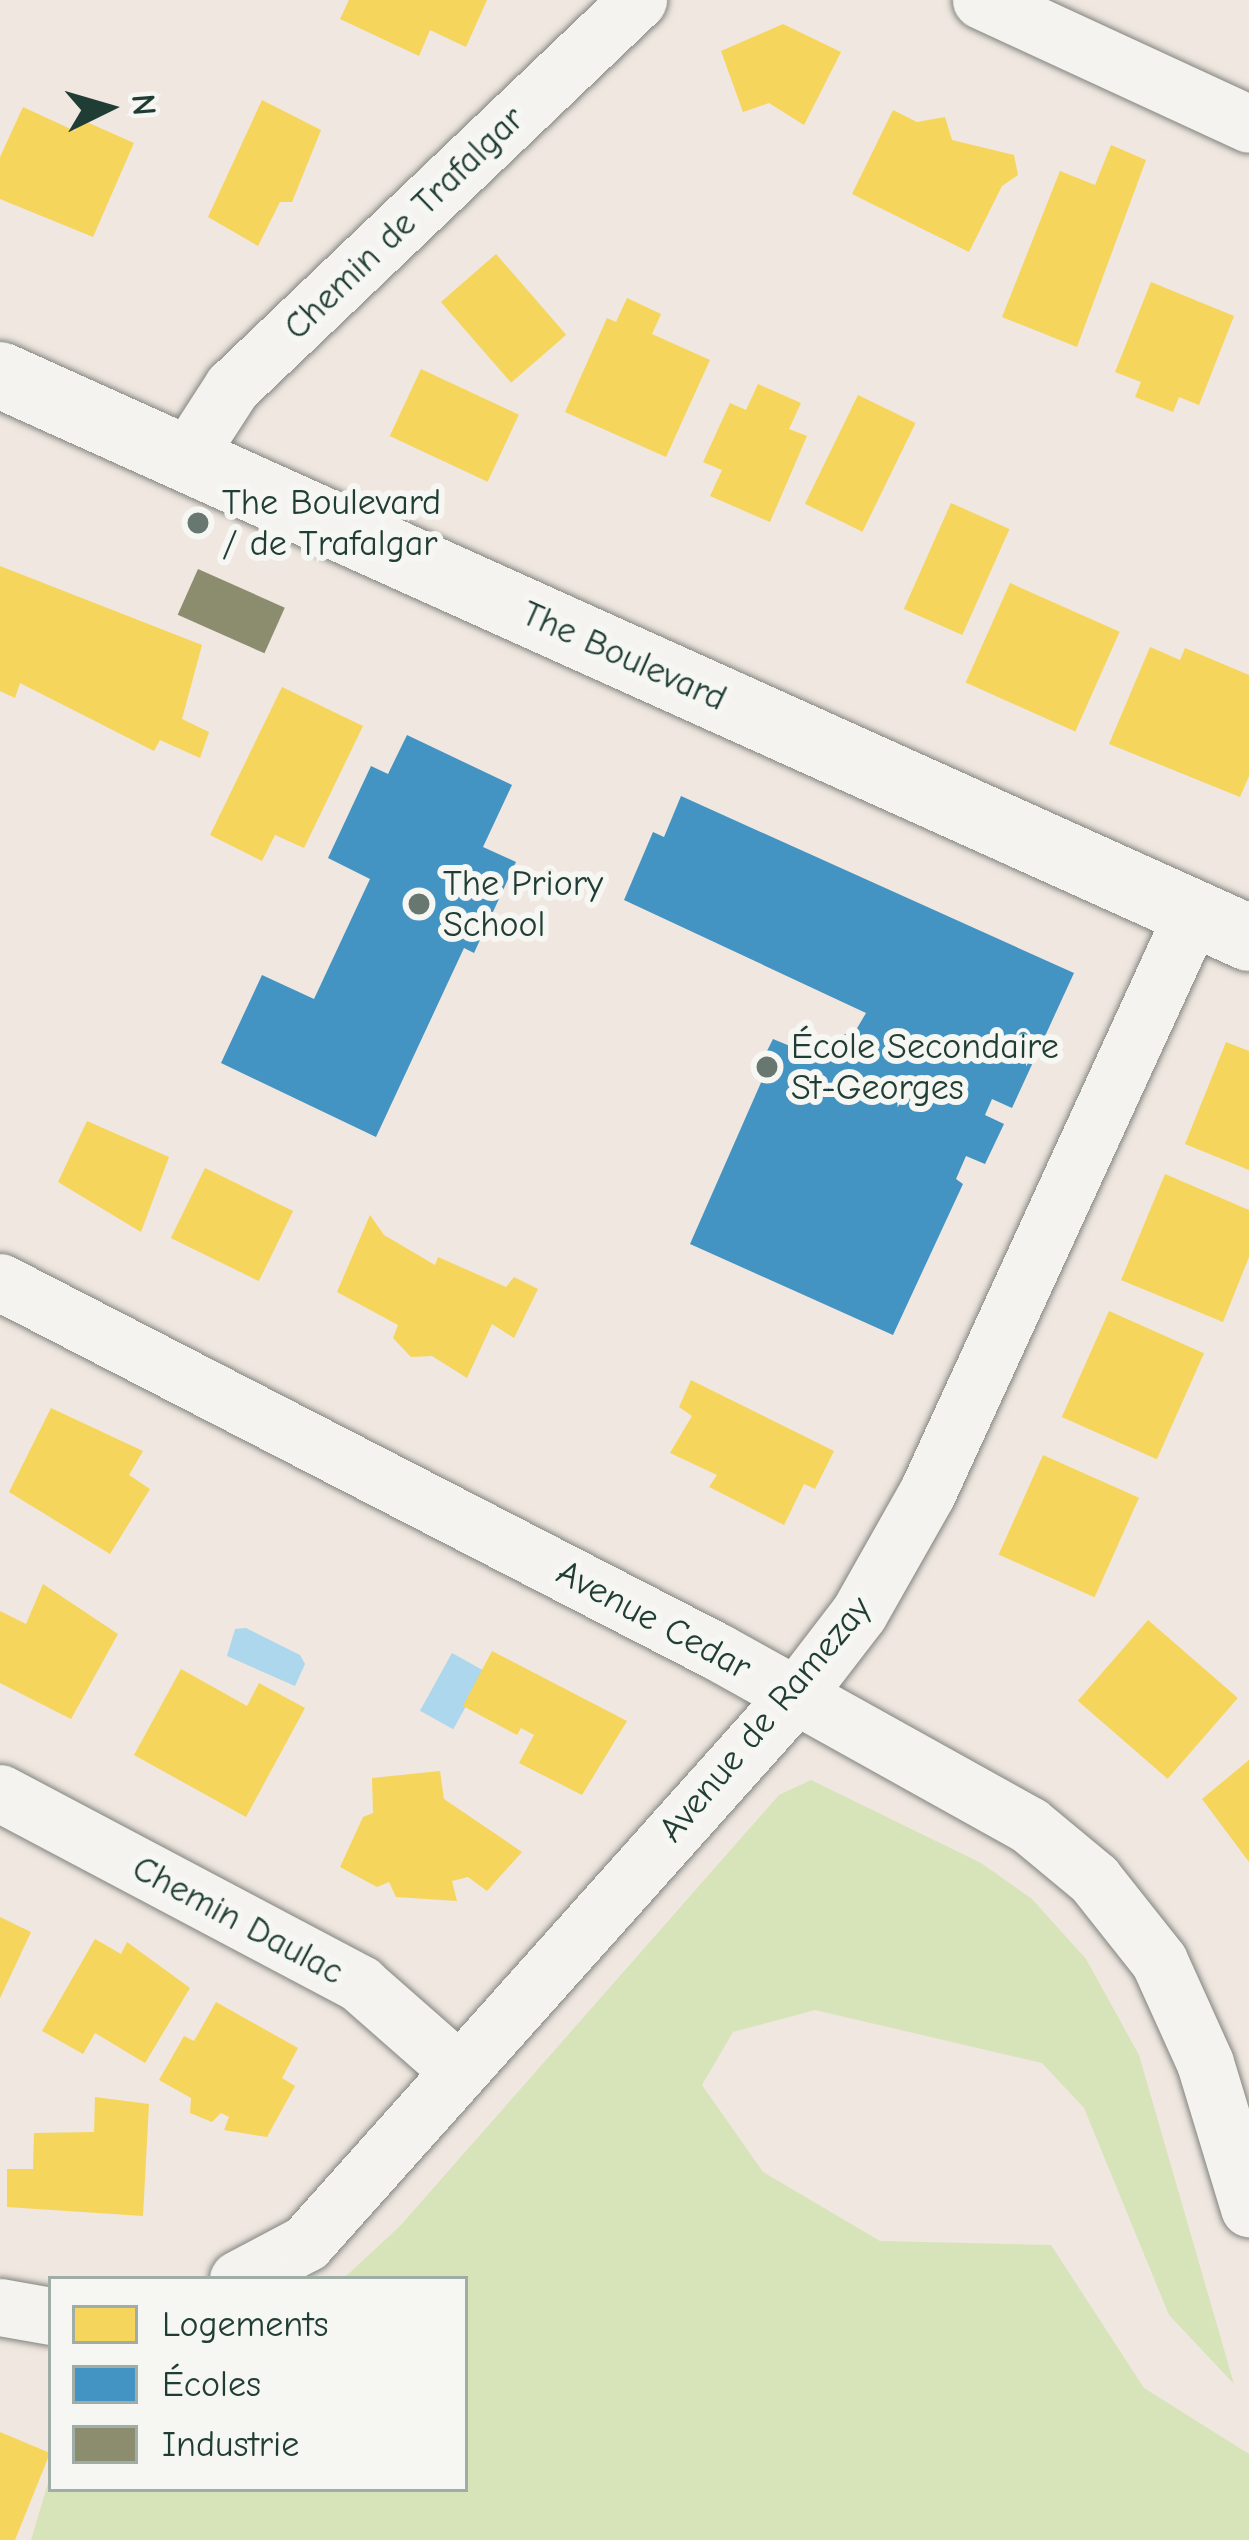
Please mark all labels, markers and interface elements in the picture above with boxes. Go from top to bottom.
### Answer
north arrow [48,48,168,168]
text: N [124,92,164,117]
street label: Chemin de Trafalgar [275,97,533,349]
place label: The Boulevard / de Trafalgar [222,480,441,565]
marker: The Boulevard / de Trafalgar [185,510,211,536]
street label: The Boulevard [515,592,733,720]
place label: The Priory School [443,861,603,946]
marker: The Priory School [406,891,432,917]
place label: École Secondaire St-Georges [791,1024,1059,1109]
marker: École Secondaire St-Georges [754,1054,780,1080]
street label: Avenue Cedar [550,1551,758,1689]
street label: Avenue de Ramezay [650,1587,880,1851]
street label: Chemin Daulac [125,1846,351,1994]
legend [48,2276,468,2492]
text: Logements [162,2304,329,2345]
text: Écoles [162,2364,261,2405]
text: Industrie [162,2424,299,2465]

